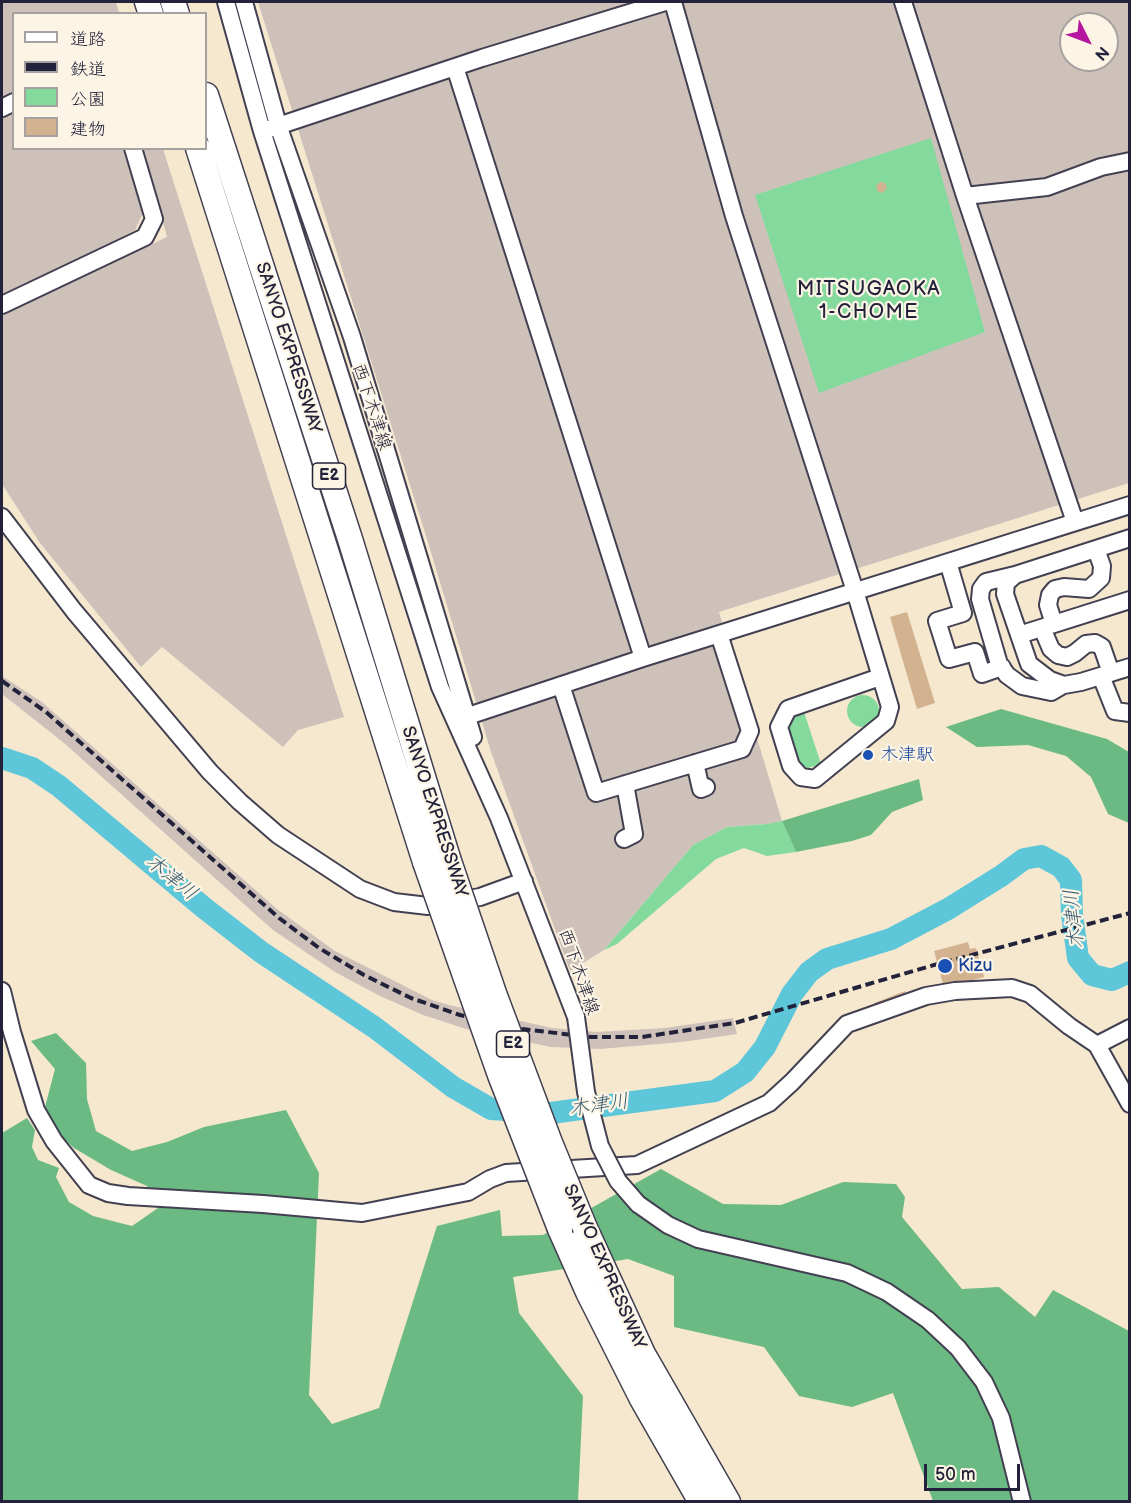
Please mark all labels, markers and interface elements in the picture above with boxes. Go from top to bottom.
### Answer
legend [12,12,207,150]
north arrow [1059,12,1119,72]
text: 道路 [70,29,106,50]
text: N [1090,42,1112,64]
text: 鉄道 [70,59,106,80]
text: 公園 [70,89,106,110]
text: 建物 [70,119,106,140]
street label: SANYO EXPRESSWAY [250,260,326,436]
district label: MITSUGAOKA 1-CHOME [797,278,941,325]
street label: 西下木津線 [347,361,395,453]
road number: E2 [312,463,346,489]
street label: SANYO EXPRESSWAY [396,724,472,900]
place label: 木津駅 [880,744,934,766]
marker: 木津駅 [861,748,875,762]
water label: 木津川 [140,850,202,906]
water label: 木津川 [1060,888,1090,950]
street label: 西下木津線 [553,926,603,1018]
place label: Kizu [958,955,992,977]
marker: Kizu [936,957,954,975]
road number: E2 [496,1031,530,1057]
water label: 木津川 [568,1090,630,1122]
street label: SANYO EXPRESSWAY [558,1181,650,1353]
scale bar [927,1452,1023,1490]
text: 50 m [935,1464,976,1485]

